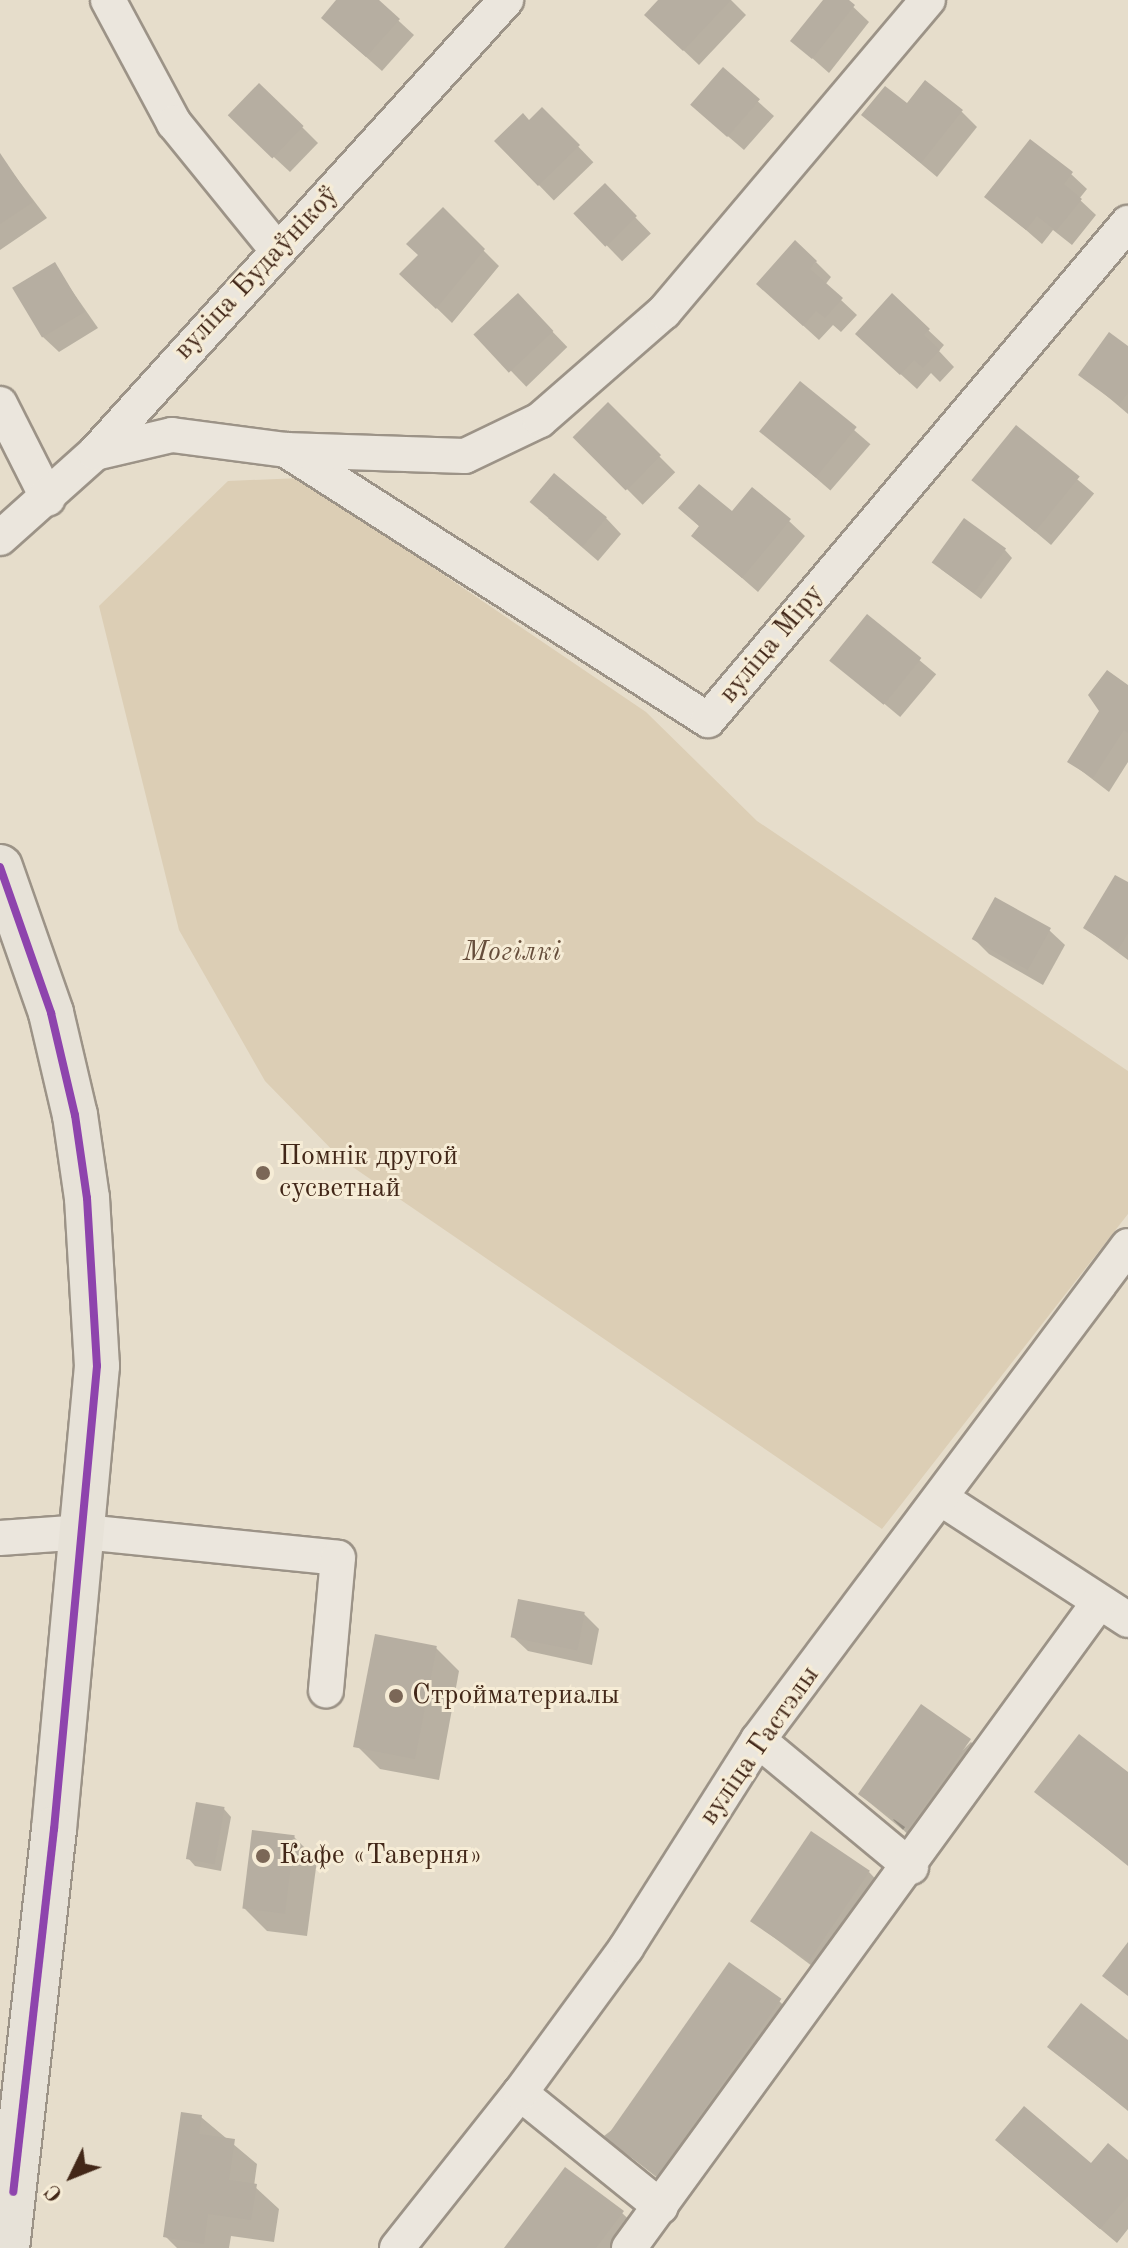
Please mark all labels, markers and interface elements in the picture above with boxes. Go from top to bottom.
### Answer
street label: вуліца Будаўнікоў [168,179,346,367]
street label: вуліца Міру [712,578,832,710]
park label: Могілкі [463,936,561,970]
place label: Помнік другой сусветнай [279,1140,458,1206]
marker: Помнік другой сусветнай [254,1164,272,1182]
street label: вуліца Гастэлы [693,1660,827,1832]
place label: Стройматериалы [412,1679,619,1713]
marker: Стройматериалы [387,1687,405,1705]
place label: Кафе «Таверня» [279,1839,483,1873]
marker: Кафе «Таверня» [254,1847,272,1865]
north arrow [32,2136,112,2216]
text: С [41,2180,67,2205]

